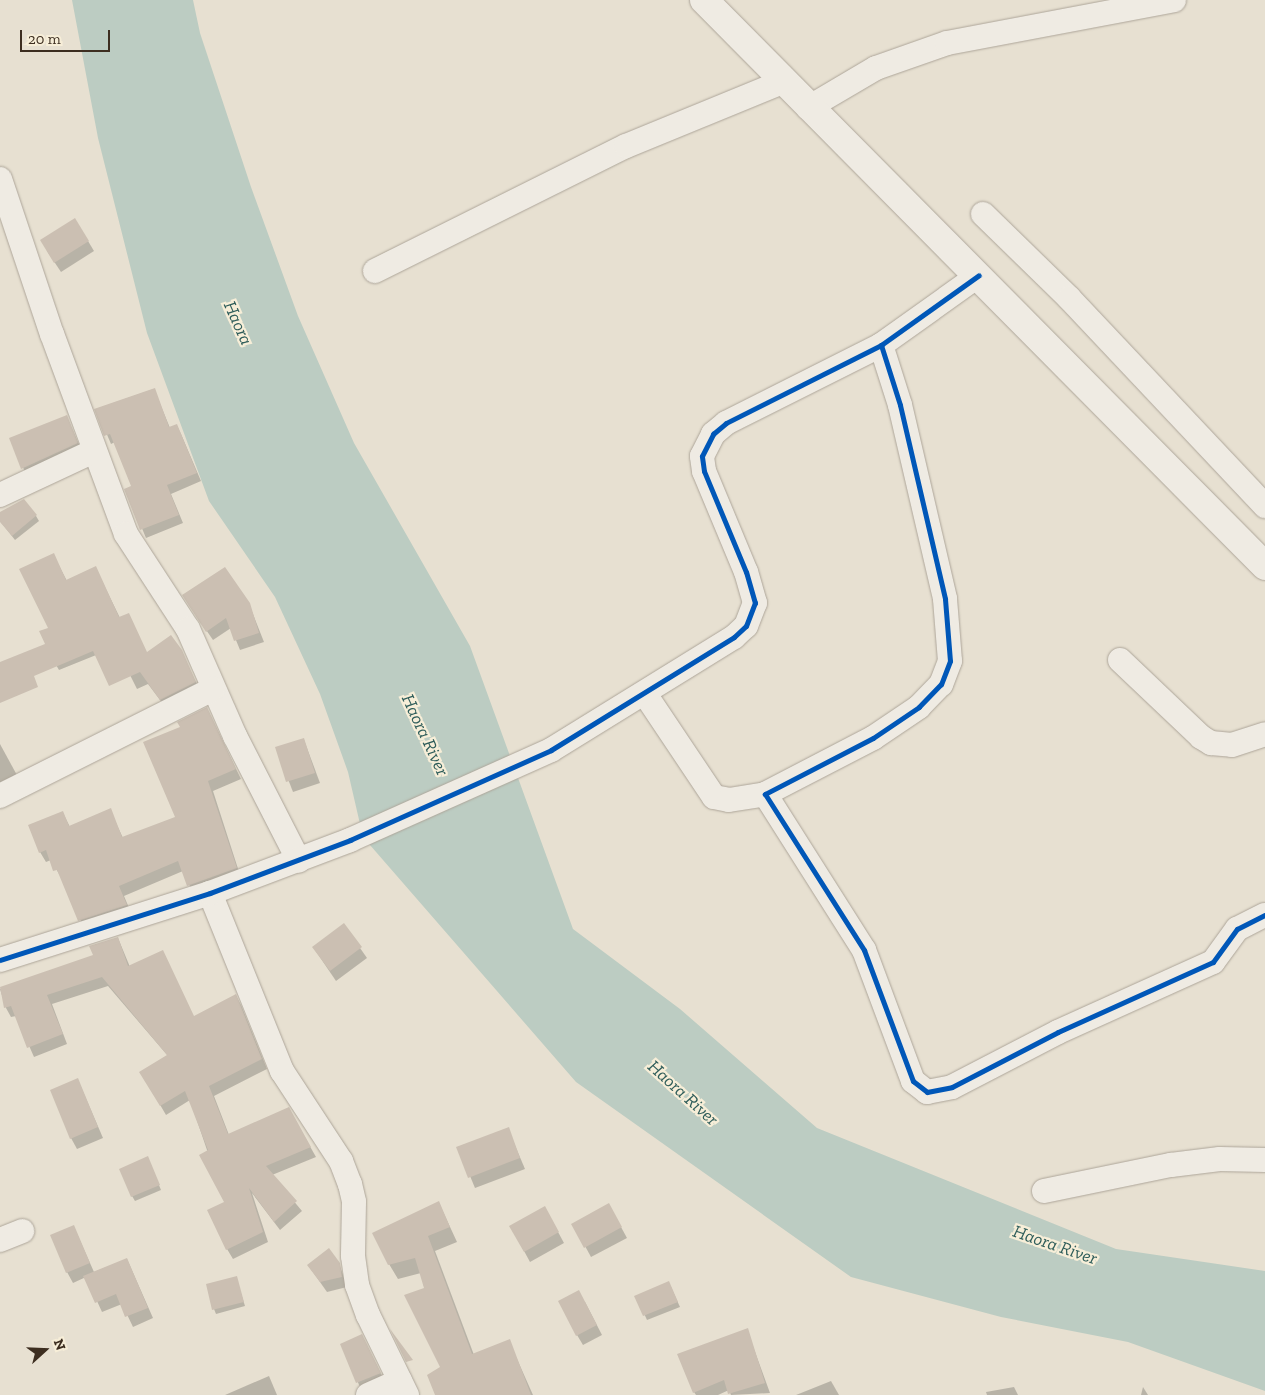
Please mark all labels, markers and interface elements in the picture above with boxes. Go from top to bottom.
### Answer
scale bar [22,20,112,52]
text: 20 m [28,30,61,48]
water label: Haora [219,298,257,348]
water label: Haora River [397,691,453,779]
water label: Haora River [643,1056,723,1130]
water label: Haora River [1010,1221,1100,1269]
north arrow [20,1325,70,1375]
text: N [50,1337,69,1353]

